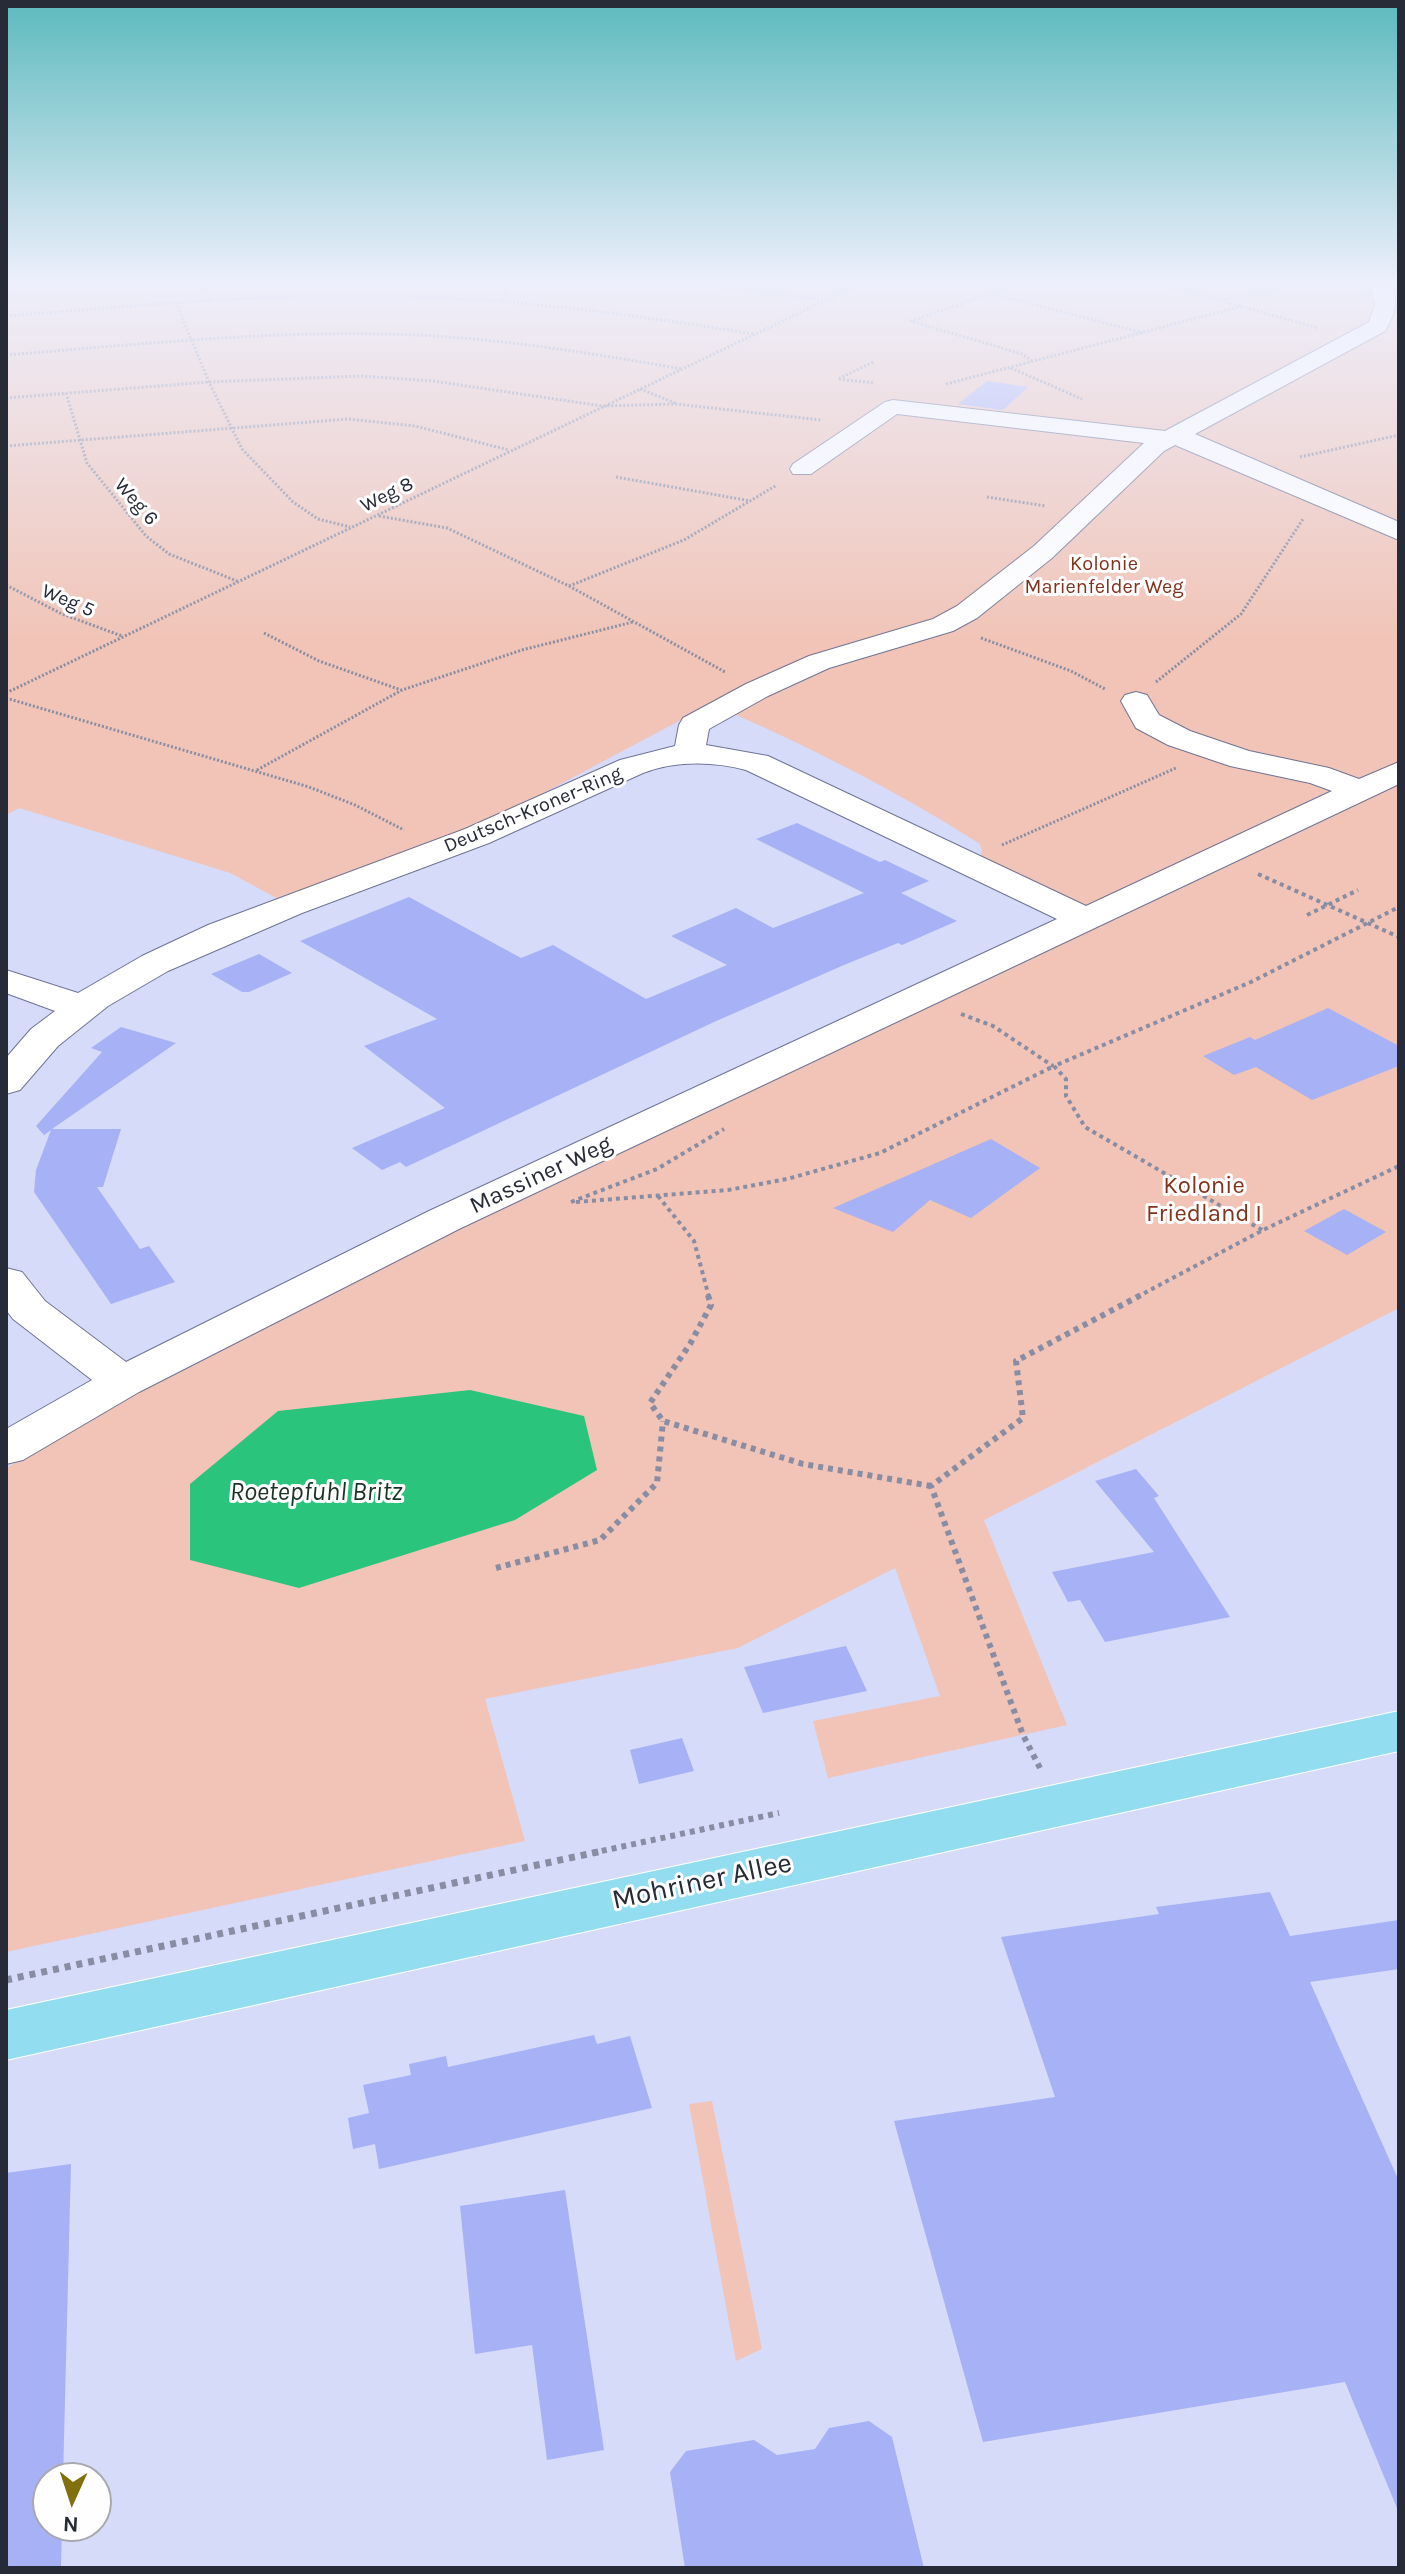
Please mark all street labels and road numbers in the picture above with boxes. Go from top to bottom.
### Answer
street label: Weg 8 [357,472,417,518]
street label: Weg 6 [109,473,163,531]
street label: Weg 5 [38,579,98,623]
street label: Deutsch-Kroner-Ring [440,762,626,858]
street label: Massiner Weg [465,1129,617,1221]
street label: Mohriner Allee [609,1847,795,1917]

